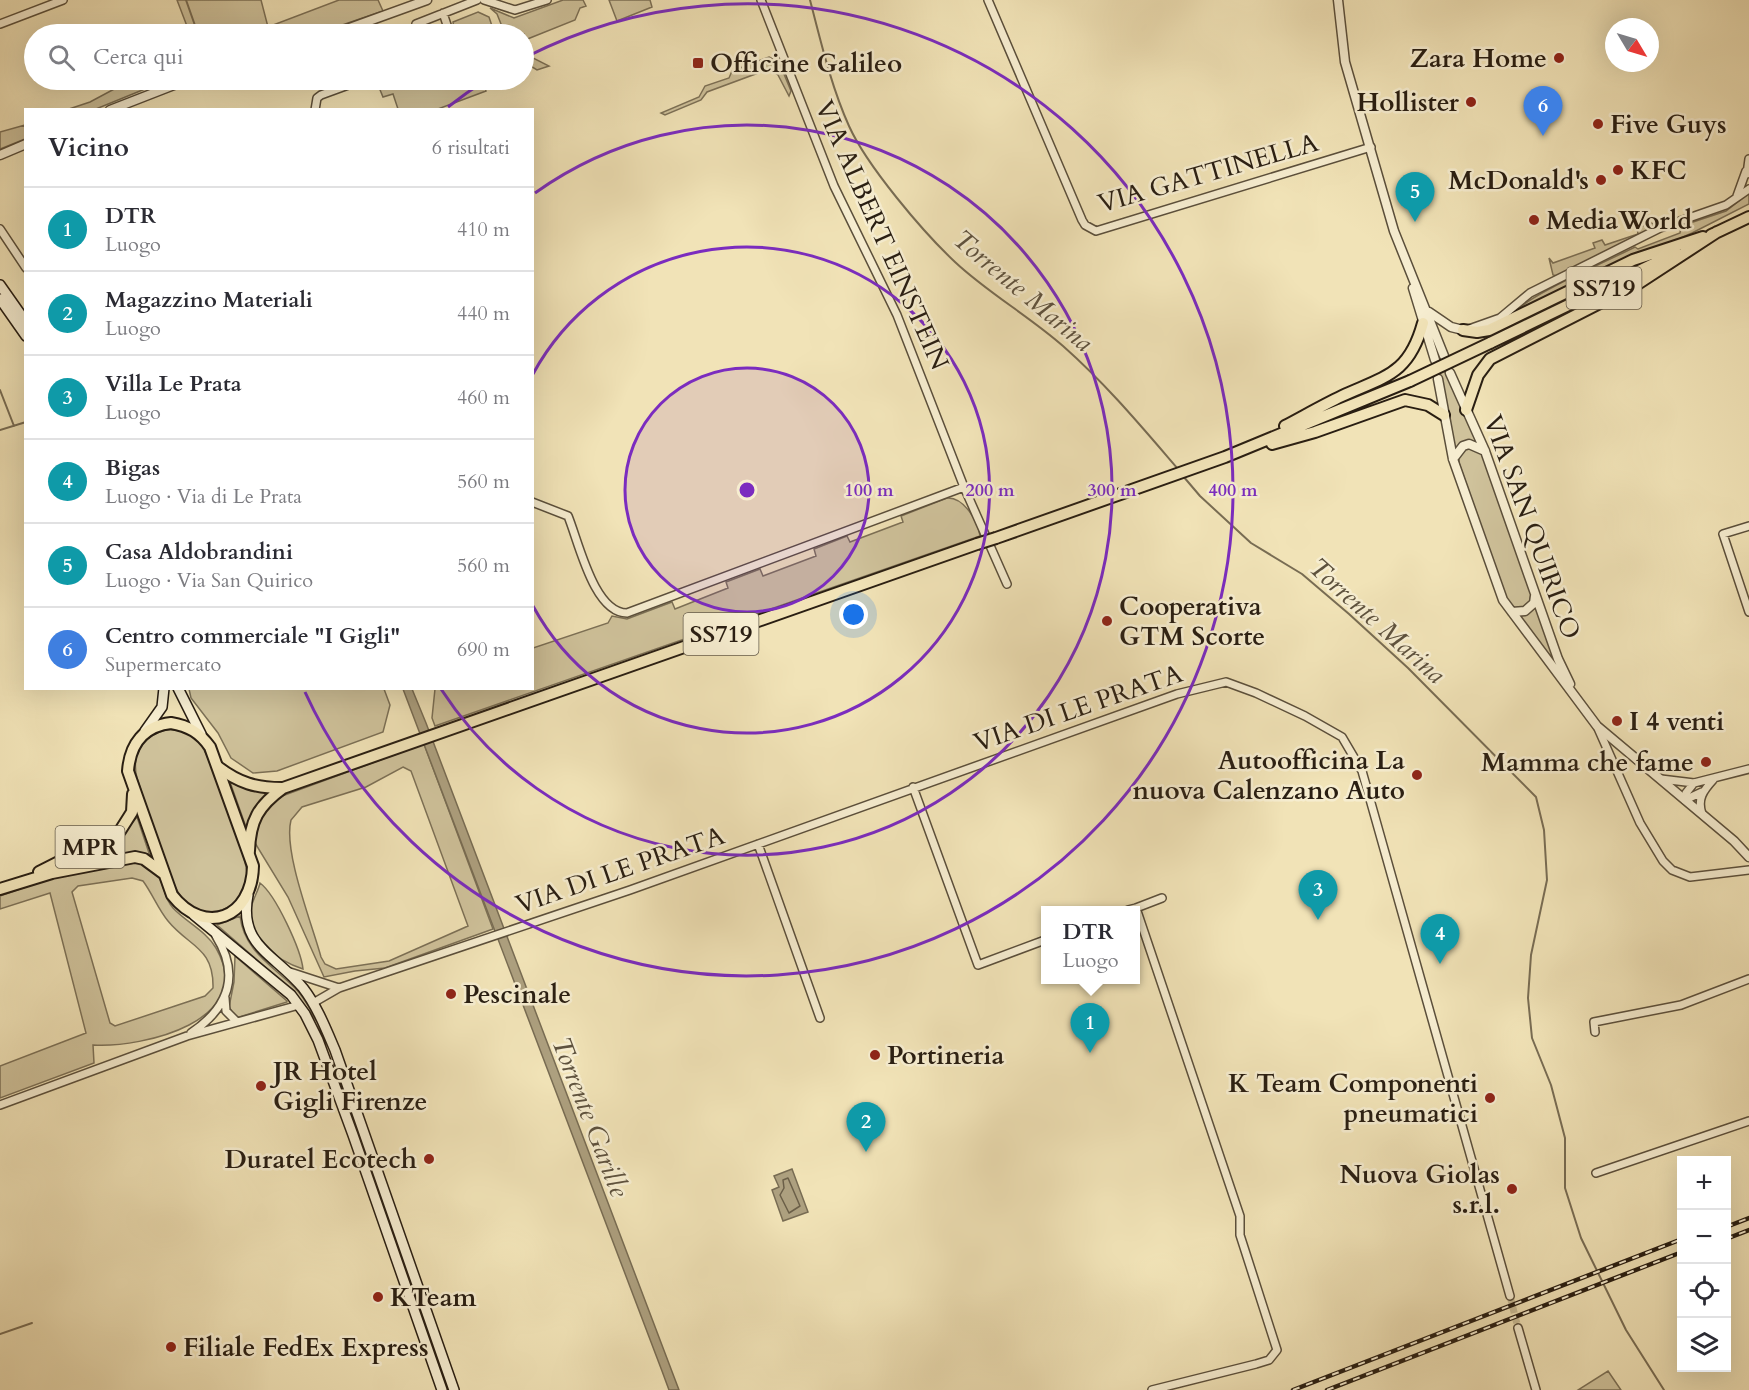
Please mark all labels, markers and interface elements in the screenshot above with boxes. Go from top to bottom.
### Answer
north arrow [1605,18,1659,72]
search box [24,24,534,90]
icon: search [45,41,78,74]
place label: Zara Home [1409,41,1547,76]
text: Cerca qui [93,42,183,72]
place label: Officine Galileo [710,46,902,81]
marker: Zara Home [1552,51,1566,65]
marker: Officine Galileo [691,56,705,70]
place label: Hollister [1356,85,1460,120]
pin: 6 [1524,86,1562,136]
street label: VIA ALBERT EINSTEIN [807,95,957,375]
marker: Hollister [1464,95,1478,109]
place label: Five Guys [1610,107,1727,142]
marker: Five Guys [1591,117,1605,131]
street label: VIA GATTINELLA [1094,125,1323,221]
text: Vicino [48,130,129,165]
text: 6 risultati [432,134,510,161]
place label: KFC [1630,153,1687,188]
place label: McDonald's [1448,163,1589,198]
marker: KFC [1611,163,1625,177]
pin: 5 [1396,172,1434,222]
marker: McDonald's [1594,173,1608,187]
text: DTR [105,201,156,231]
place label: MediaWorld [1546,203,1692,238]
marker: MediaWorld [1527,213,1541,227]
text: 1 [62,216,73,243]
text: 410 m [457,216,510,243]
water label: Torrente Marina [945,221,1101,361]
text: Luogo [105,231,161,258]
road number: SS719 [1566,267,1642,309]
text: Magazzino Materiali [105,285,313,315]
text: 2 [62,300,73,327]
text: 440 m [457,300,510,327]
text: Luogo [105,315,161,342]
text: Villa Le Prata [105,369,242,399]
text: 3 [62,384,73,411]
text: 460 m [457,384,510,411]
text: Luogo [105,399,161,426]
street label: VIA SAN QUIRICO [1475,410,1589,644]
text: Bigas [105,453,160,483]
text: 4 [62,468,73,495]
text: 560 m [457,468,510,495]
text: 100 m [844,478,894,503]
text: 200 m [965,478,1015,503]
text: 300 m [1087,478,1137,503]
text: 400 m [1208,478,1258,503]
centre of rings [737,480,757,500]
text: Luogo · Via di Le Prata [105,483,302,510]
text: Casa Aldobrandini [105,537,293,567]
water label: Torrente Marina [1301,550,1453,692]
text: 5 [62,552,73,579]
text: 560 m [457,552,510,579]
text: Luogo · Via San Quirico [105,567,313,594]
place label: Cooperativa GTM Scorte [1119,589,1265,654]
your location [839,600,868,629]
road number: SS719 [684,613,758,655]
marker: Cooperativa GTM Scorte [1100,614,1114,628]
text: Centro commerciale "I Gigli" [105,621,400,651]
text: 6 [62,636,73,663]
text: 690 m [457,636,510,663]
text: Supermercato [105,651,221,678]
street label: VIA DI LE PRATA [969,656,1188,760]
place label: I 4 venti [1629,704,1724,739]
marker: I 4 venti [1610,714,1624,728]
place label: Autoofficina La nuova Calenzano Auto [1133,743,1405,808]
place label: Mamma che fame [1481,745,1694,780]
marker: Mamma che fame [1699,755,1713,769]
marker: Autoofficina La nuova Calenzano Auto [1410,768,1424,782]
street label: VIA DI LE PRATA [511,818,730,922]
road number: MPR [56,826,124,868]
pin: 3 [1298,870,1338,920]
popup [1041,906,1140,984]
pin: 4 [1420,914,1460,964]
text: DTR [1063,917,1114,947]
text: Luogo [1063,947,1118,974]
place label: Pescinale [463,977,571,1012]
marker: Pescinale [444,987,458,1001]
pin: 1 [1070,1004,1110,1053]
water label: Torrente Garille [542,1031,638,1203]
place label: Portineria [887,1038,1005,1073]
marker: Portineria [868,1048,882,1062]
place label: JR Hotel Gigli Firenze [269,1054,427,1119]
place label: K Team Componenti pneumatici [1228,1066,1478,1131]
marker: JR Hotel Gigli Firenze [254,1079,268,1093]
marker: K Team Componenti pneumatici [1483,1091,1497,1105]
pin: 2 [846,1102,886,1152]
place label: Duratel Ecotech [225,1142,417,1177]
marker: Duratel Ecotech [422,1152,436,1166]
map controls [1677,1156,1731,1372]
button: + [1677,1156,1731,1210]
place label: Nuova Giolas s.r.l. [1339,1157,1500,1222]
marker: Nuova Giolas s.r.l. [1505,1182,1519,1196]
button: − [1677,1210,1731,1264]
button: locate [1677,1264,1731,1318]
place label: KTeam [390,1280,477,1315]
marker: KTeam [371,1290,385,1304]
button: layers [1677,1318,1731,1372]
place label: Filiale FedEx Express [183,1330,429,1365]
marker: Filiale FedEx Express [164,1340,178,1354]

